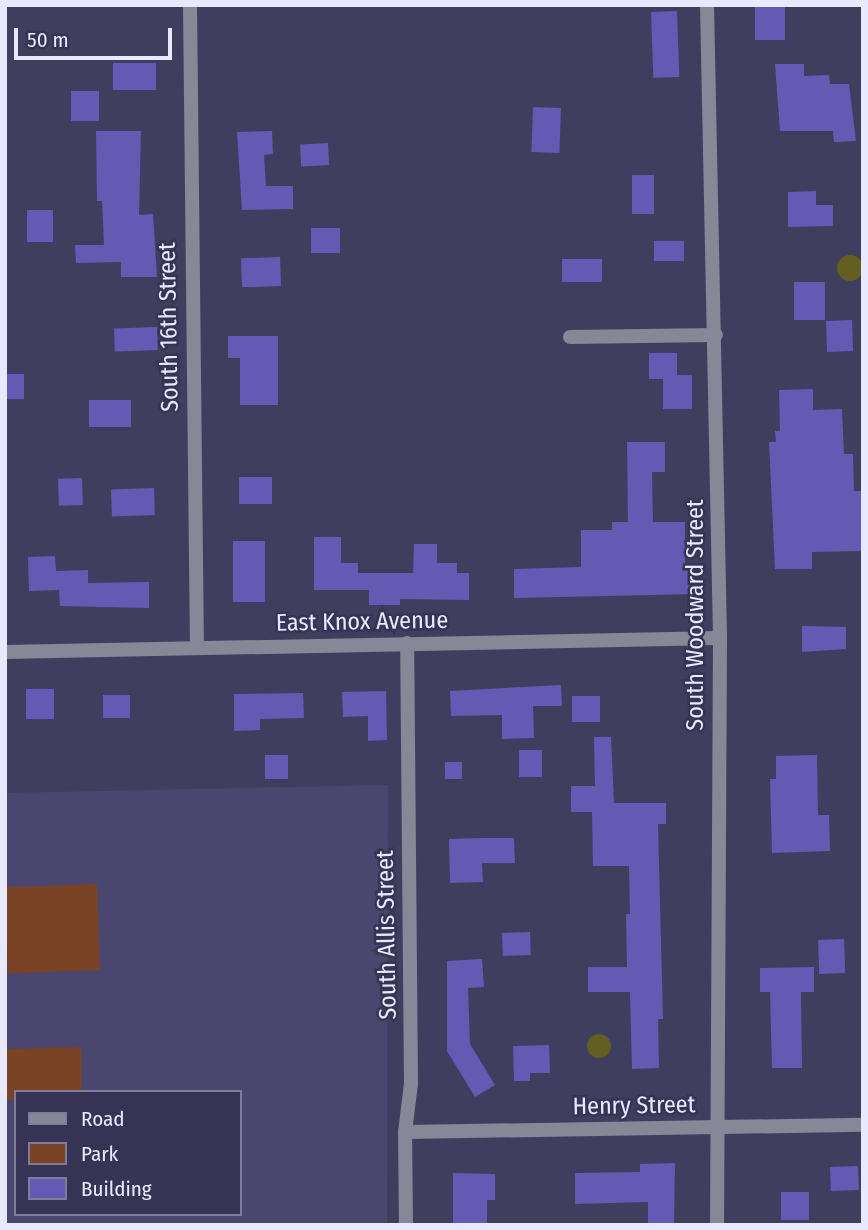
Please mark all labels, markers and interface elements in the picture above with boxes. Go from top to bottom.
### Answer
scale bar [18,14,175,58]
text: 50 m [27,27,69,53]
street label: South 16th Street [153,242,185,412]
street label: South Woodward Street [682,499,710,731]
street label: East Knox Avenue [276,606,448,638]
street label: South Allis Street [371,850,403,1020]
legend [14,1090,242,1216]
street label: Henry Street [572,1091,696,1121]
text: Road [81,1106,125,1132]
text: Park [81,1141,118,1167]
text: Building [81,1176,152,1202]

